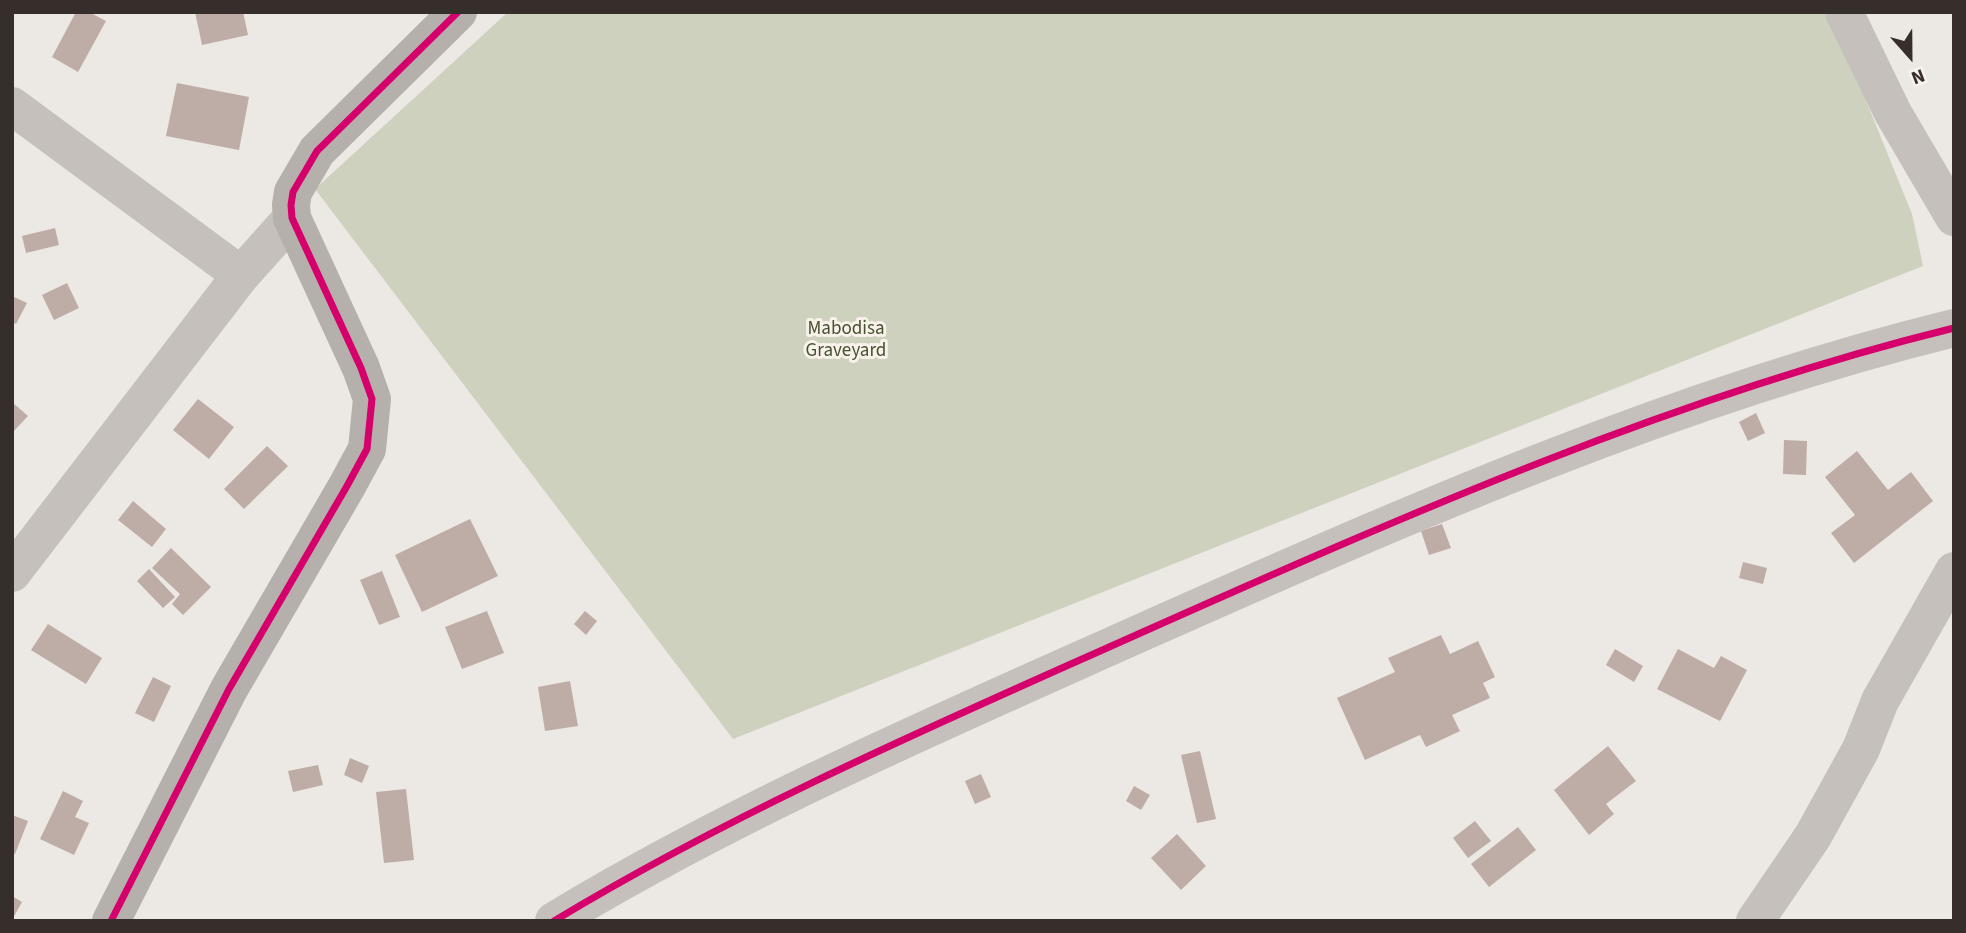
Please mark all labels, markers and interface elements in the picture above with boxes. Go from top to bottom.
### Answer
north arrow [1875,21,1945,91]
text: N [1907,61,1928,91]
park label: Mabodisa Graveyard [806,319,886,363]

